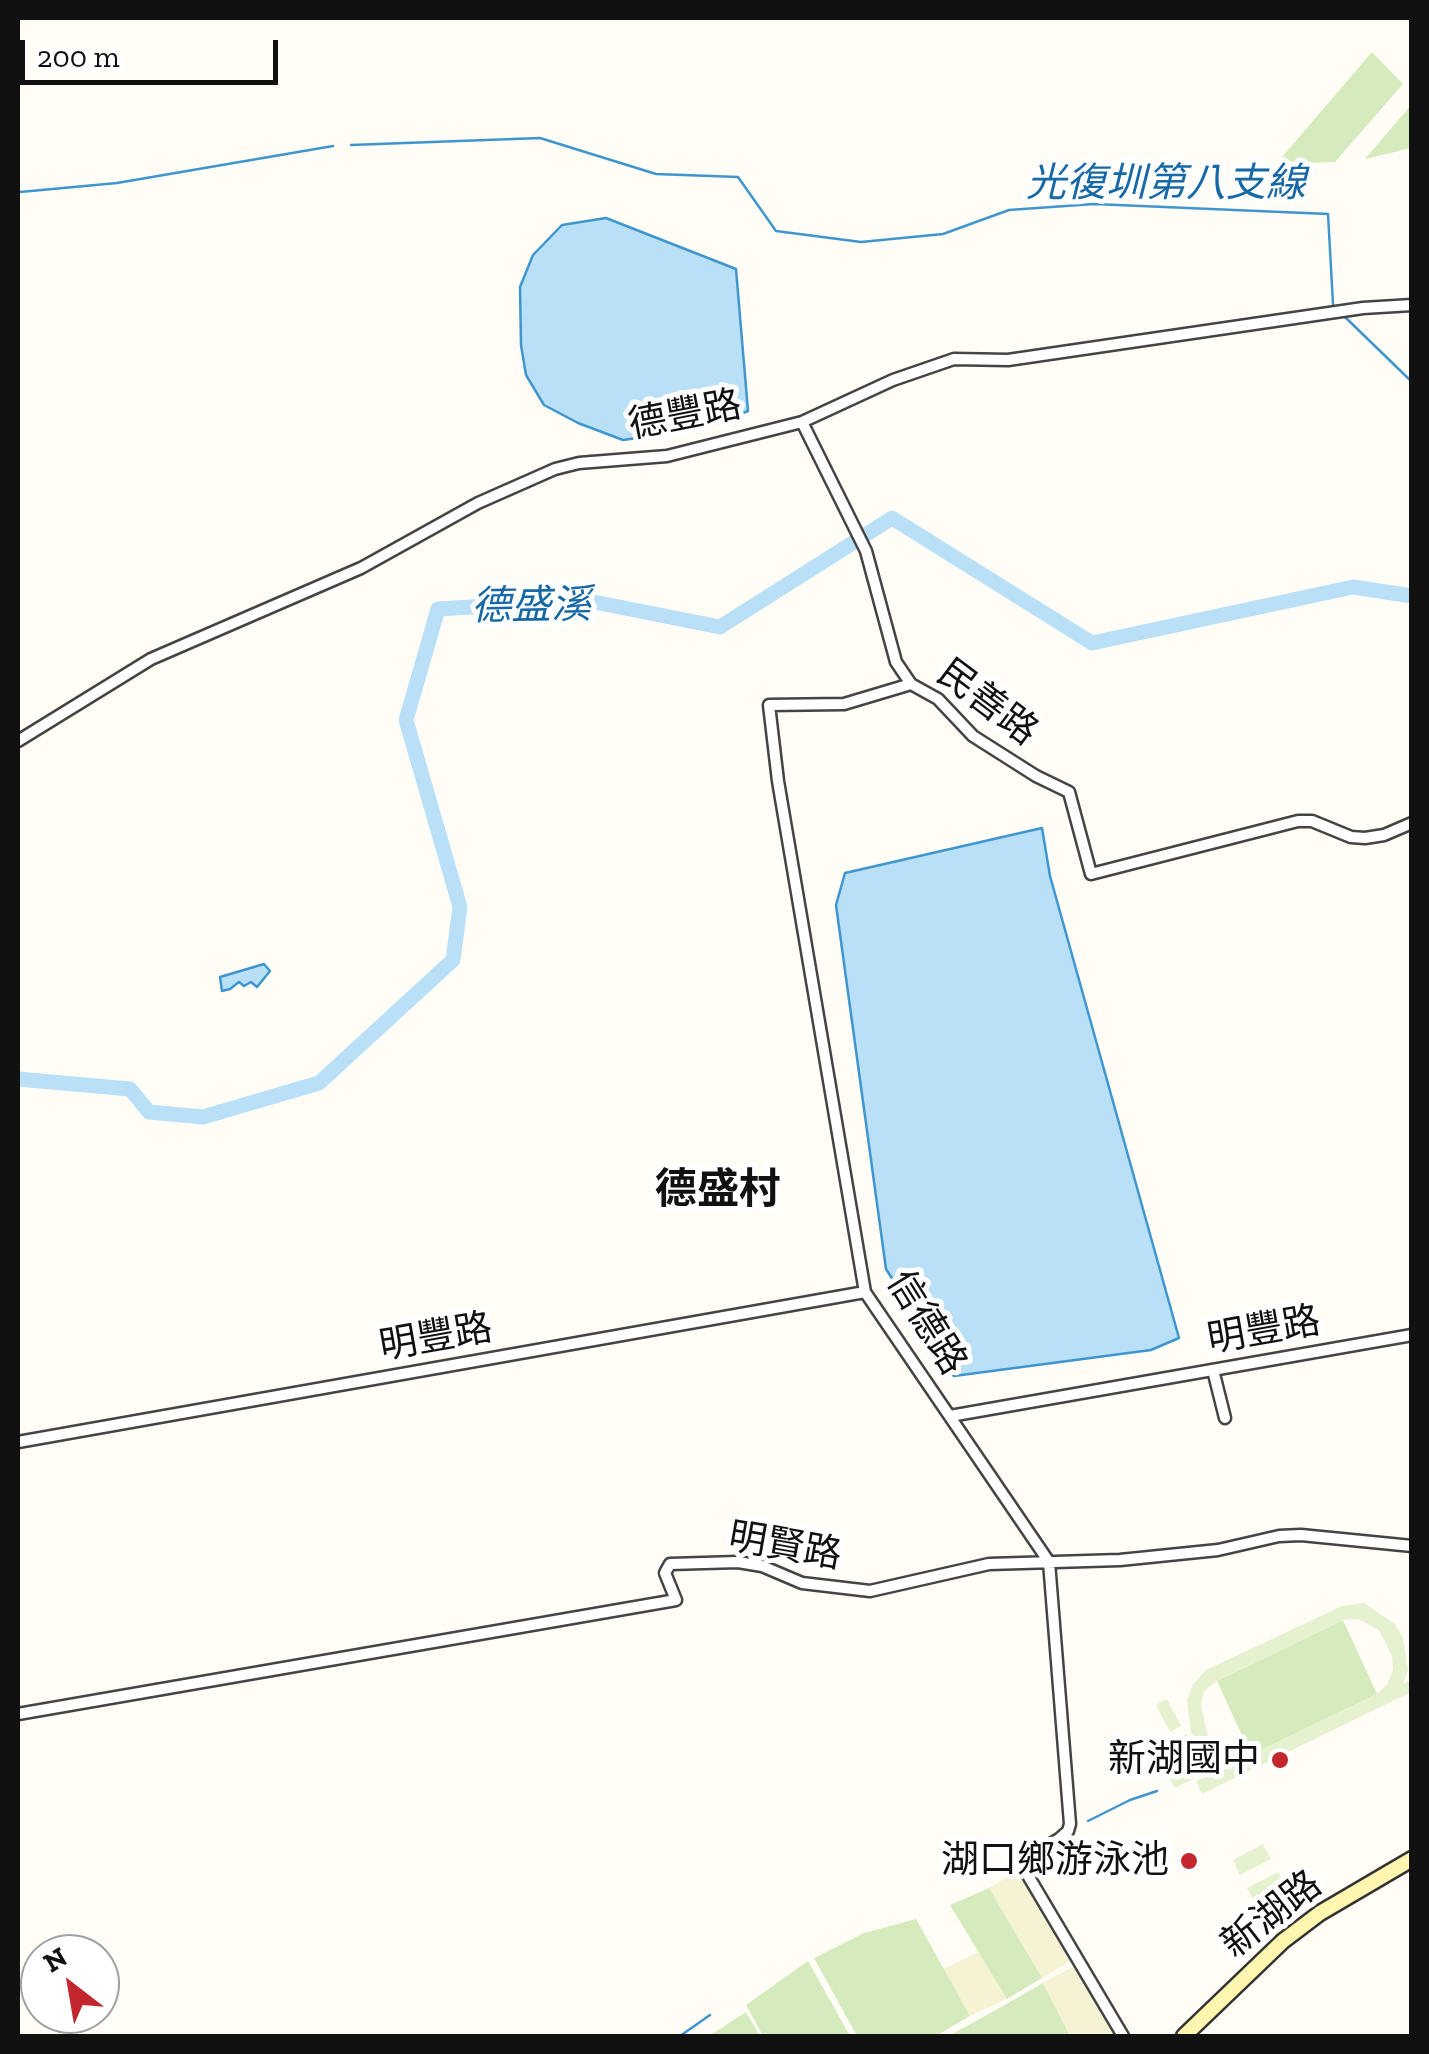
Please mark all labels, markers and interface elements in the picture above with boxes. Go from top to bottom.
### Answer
scale bar [25,20,282,82]
text: 200 m [37,39,120,75]
water label: 光復圳第八支線 [1026,161,1306,209]
street label: 德豐路 [625,383,745,449]
water label: 德盛溪 [471,582,591,632]
street label: 民善路 [928,650,1046,756]
district label: 德盛村 [655,1166,781,1216]
street label: 信德路 [876,1263,976,1383]
street label: 明豐路 [1204,1299,1324,1363]
street label: 明豐路 [376,1306,496,1370]
street label: 明賢路 [725,1515,845,1579]
place label: 新湖國中 [1108,1737,1260,1783]
marker: 新湖國中 [1269,1749,1291,1771]
place label: 湖口鄉游泳池 [941,1838,1169,1884]
marker: 湖口鄉游泳池 [1178,1850,1200,1872]
street label: 新湖路 [1213,1862,1331,1968]
north arrow [20,1934,120,2034]
text: N [38,1940,73,1979]

